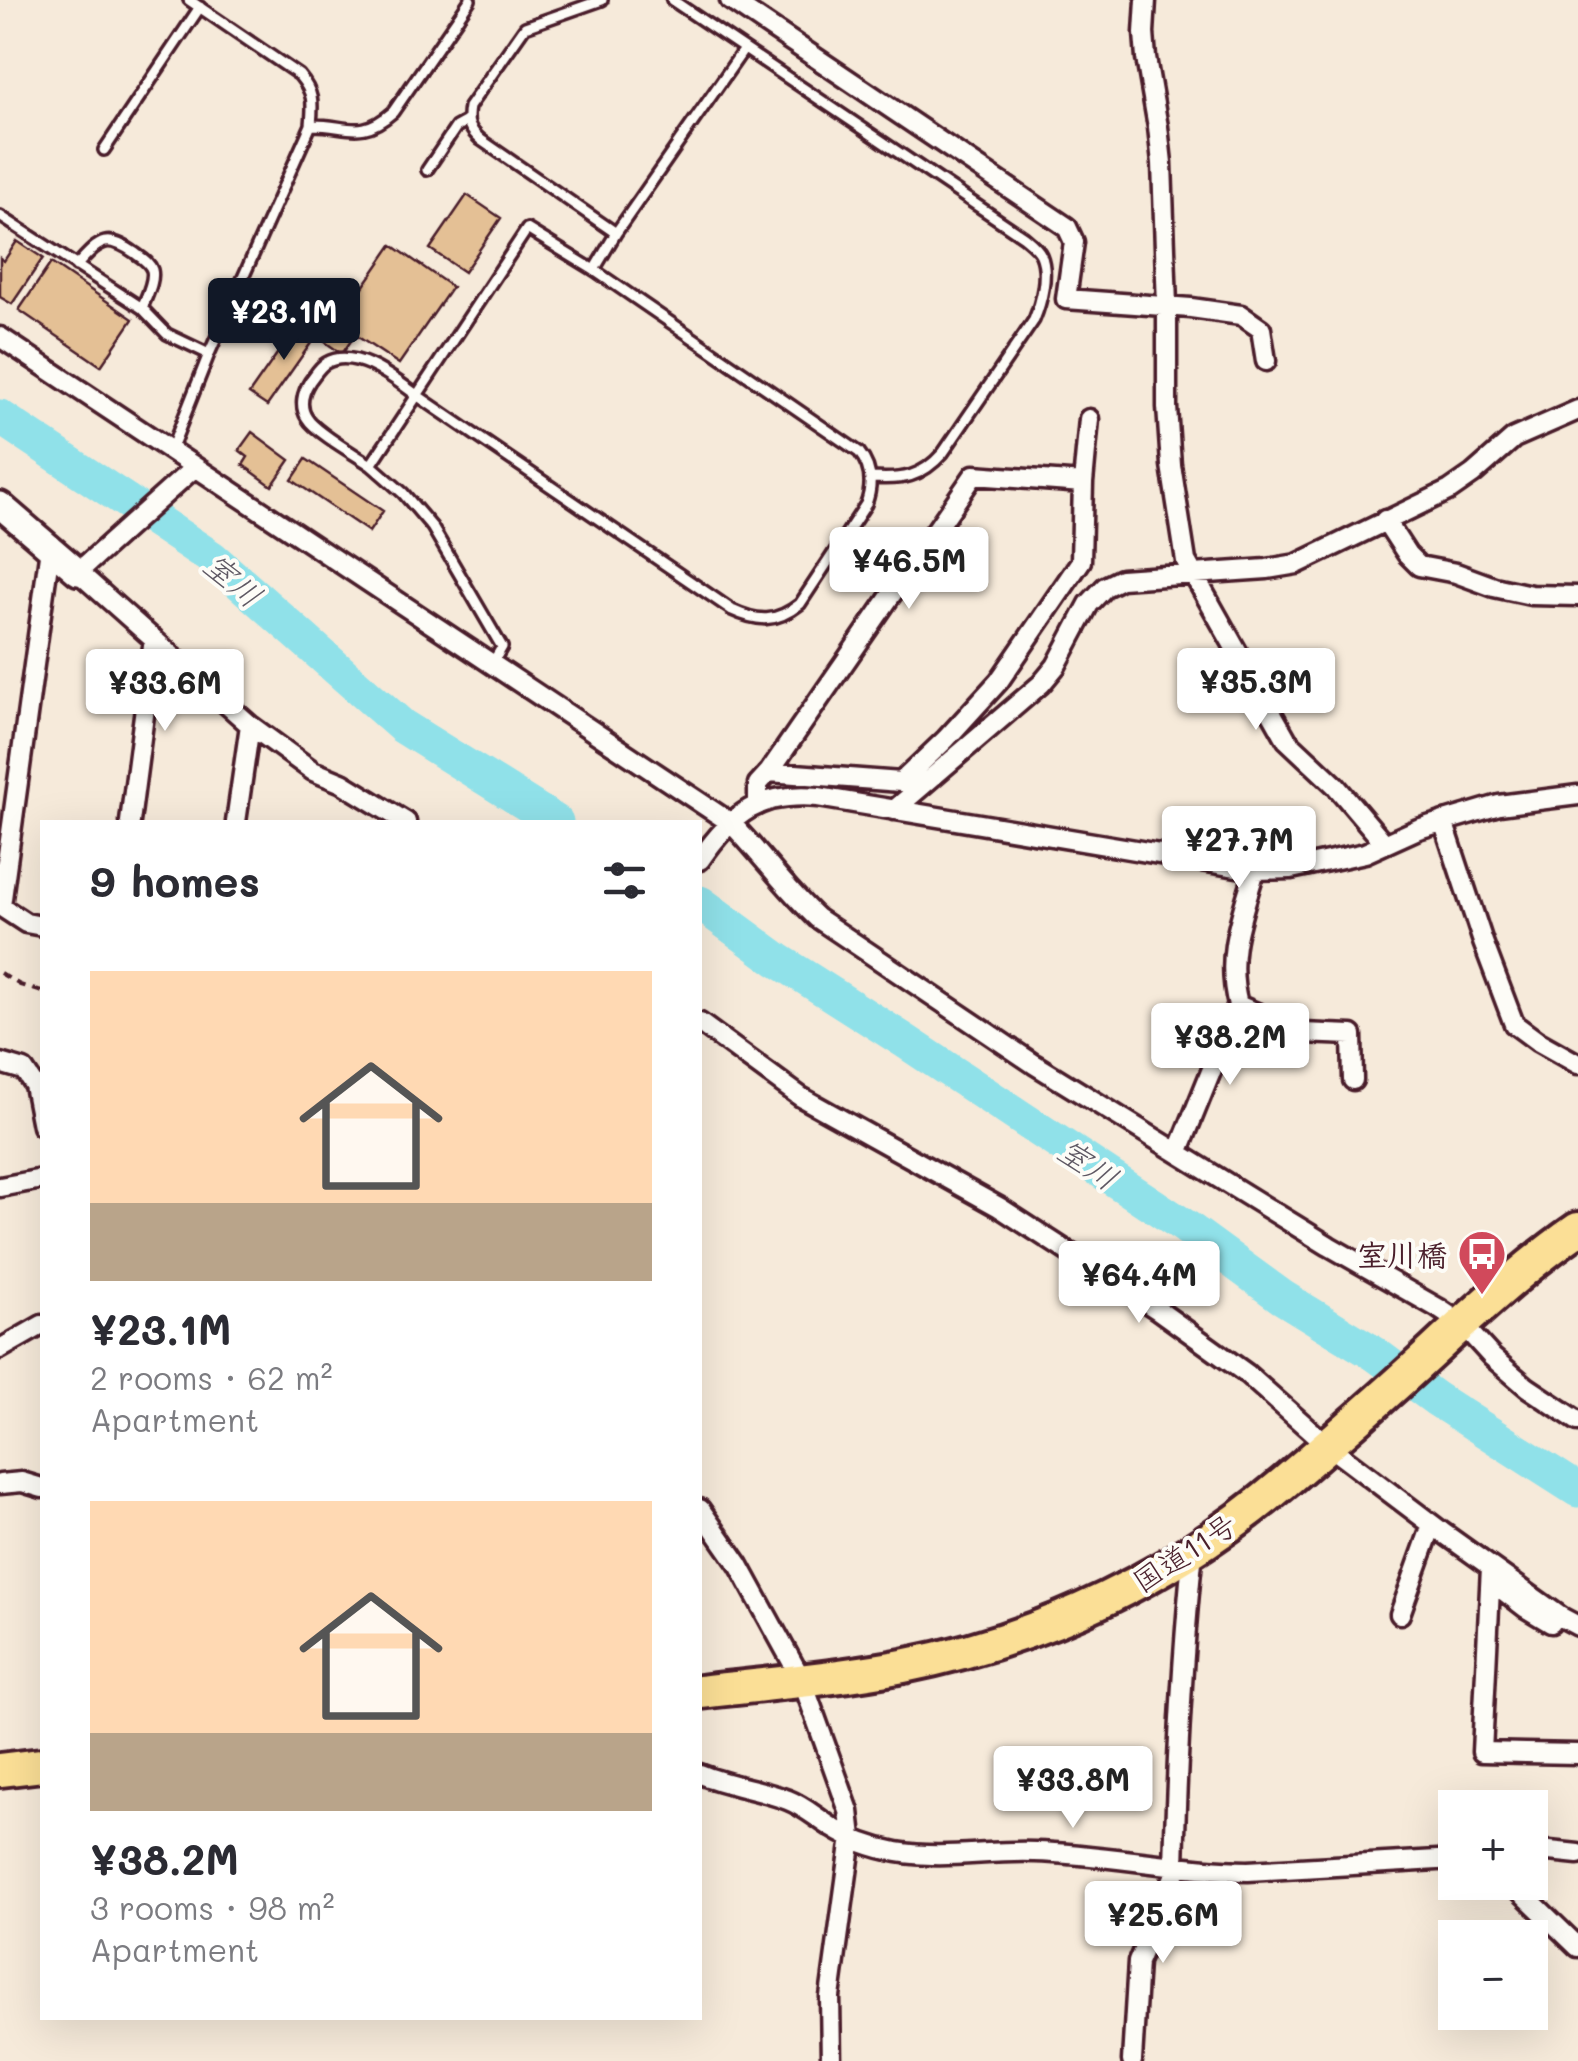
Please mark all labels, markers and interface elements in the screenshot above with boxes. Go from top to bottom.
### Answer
pin: ¥23.1M [203,278,365,363]
text: ¥23.1M [230,289,338,331]
pin: ¥46.5M [828,527,990,612]
text: ¥46.5M [851,538,967,580]
water label: 室川 [196,542,272,616]
pin: ¥35.3M [1175,648,1337,733]
pin: ¥33.6M [84,649,246,734]
text: ¥35.3M [1199,659,1313,701]
text: ¥33.6M [108,660,222,702]
pin: ¥27.7M [1158,806,1320,891]
text: ¥27.7M [1184,817,1294,859]
text: 9 homes [90,853,260,908]
icon: filters [597,853,652,908]
pin: ¥38.2M [1149,1003,1311,1088]
text: ¥38.2M [1173,1014,1287,1056]
icon: home [281,1036,461,1216]
water label: 室川 [1051,1128,1127,1198]
bus stop icon: 室川橋 [1456,1228,1508,1296]
place label: 室川橋 [1357,1234,1447,1274]
pin: ¥64.4M [1058,1241,1220,1326]
text: ¥64.4M [1081,1252,1197,1294]
text: ¥23.1M [90,1301,232,1356]
text: 2 rooms · 62 m² [90,1356,333,1398]
text: Apartment [90,1398,259,1440]
street label: 国道11号 [1124,1503,1244,1601]
icon: home [281,1566,461,1746]
pin: ¥33.8M [992,1746,1154,1831]
text: ¥33.8M [1016,1757,1130,1799]
map controls [1438,1790,1548,2030]
button: + [1438,1790,1548,1900]
text: ¥38.2M [90,1831,239,1886]
pin: ¥25.6M [1082,1881,1244,1966]
text: 3 rooms · 98 m² [90,1886,335,1928]
text: ¥25.6M [1107,1892,1219,1934]
button: − [1438,1920,1548,2030]
text: Apartment [90,1928,259,1970]

